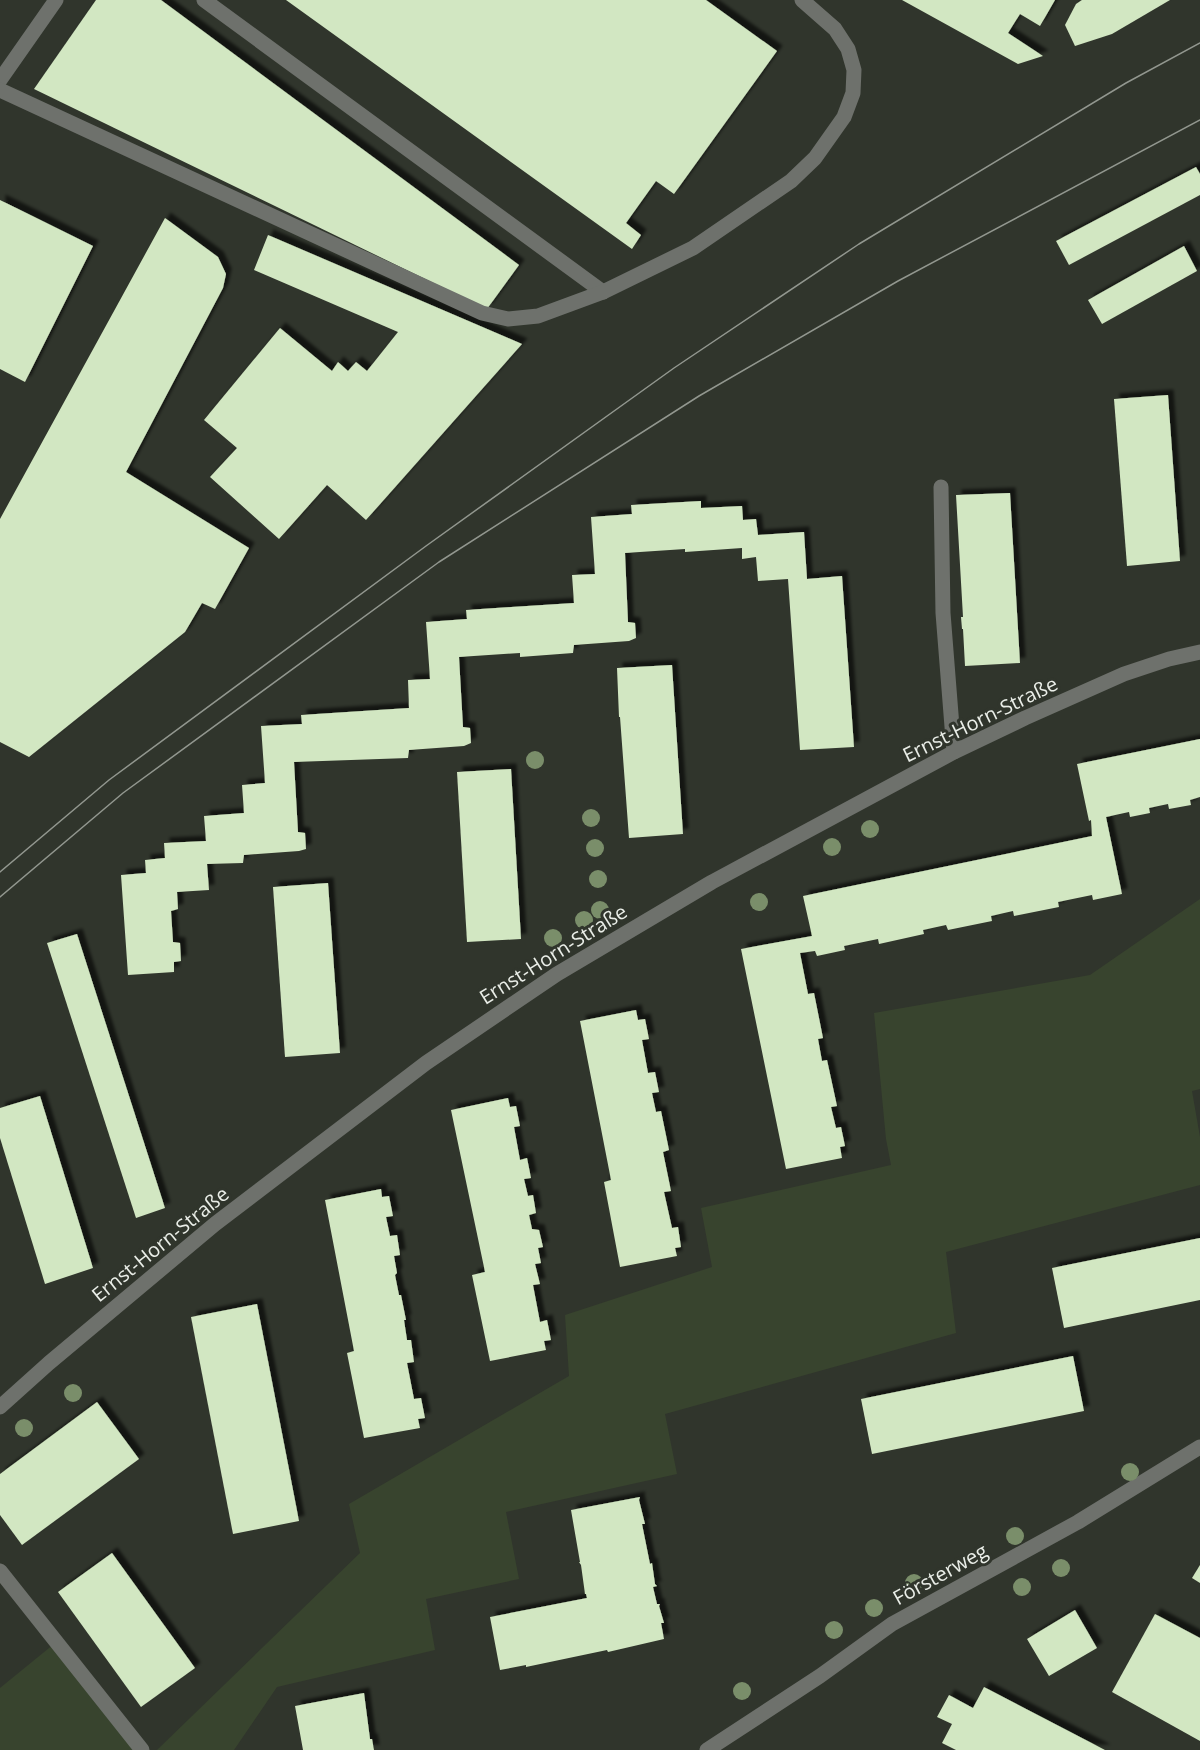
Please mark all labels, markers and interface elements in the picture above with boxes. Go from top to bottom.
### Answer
street label: Ernst-Horn-Straße [898,670,1062,768]
street label: Ernst-Horn-Straße [474,898,632,1010]
street label: Ernst-Horn-Straße [86,1180,234,1308]
street label: Försterweg [888,1537,992,1611]

